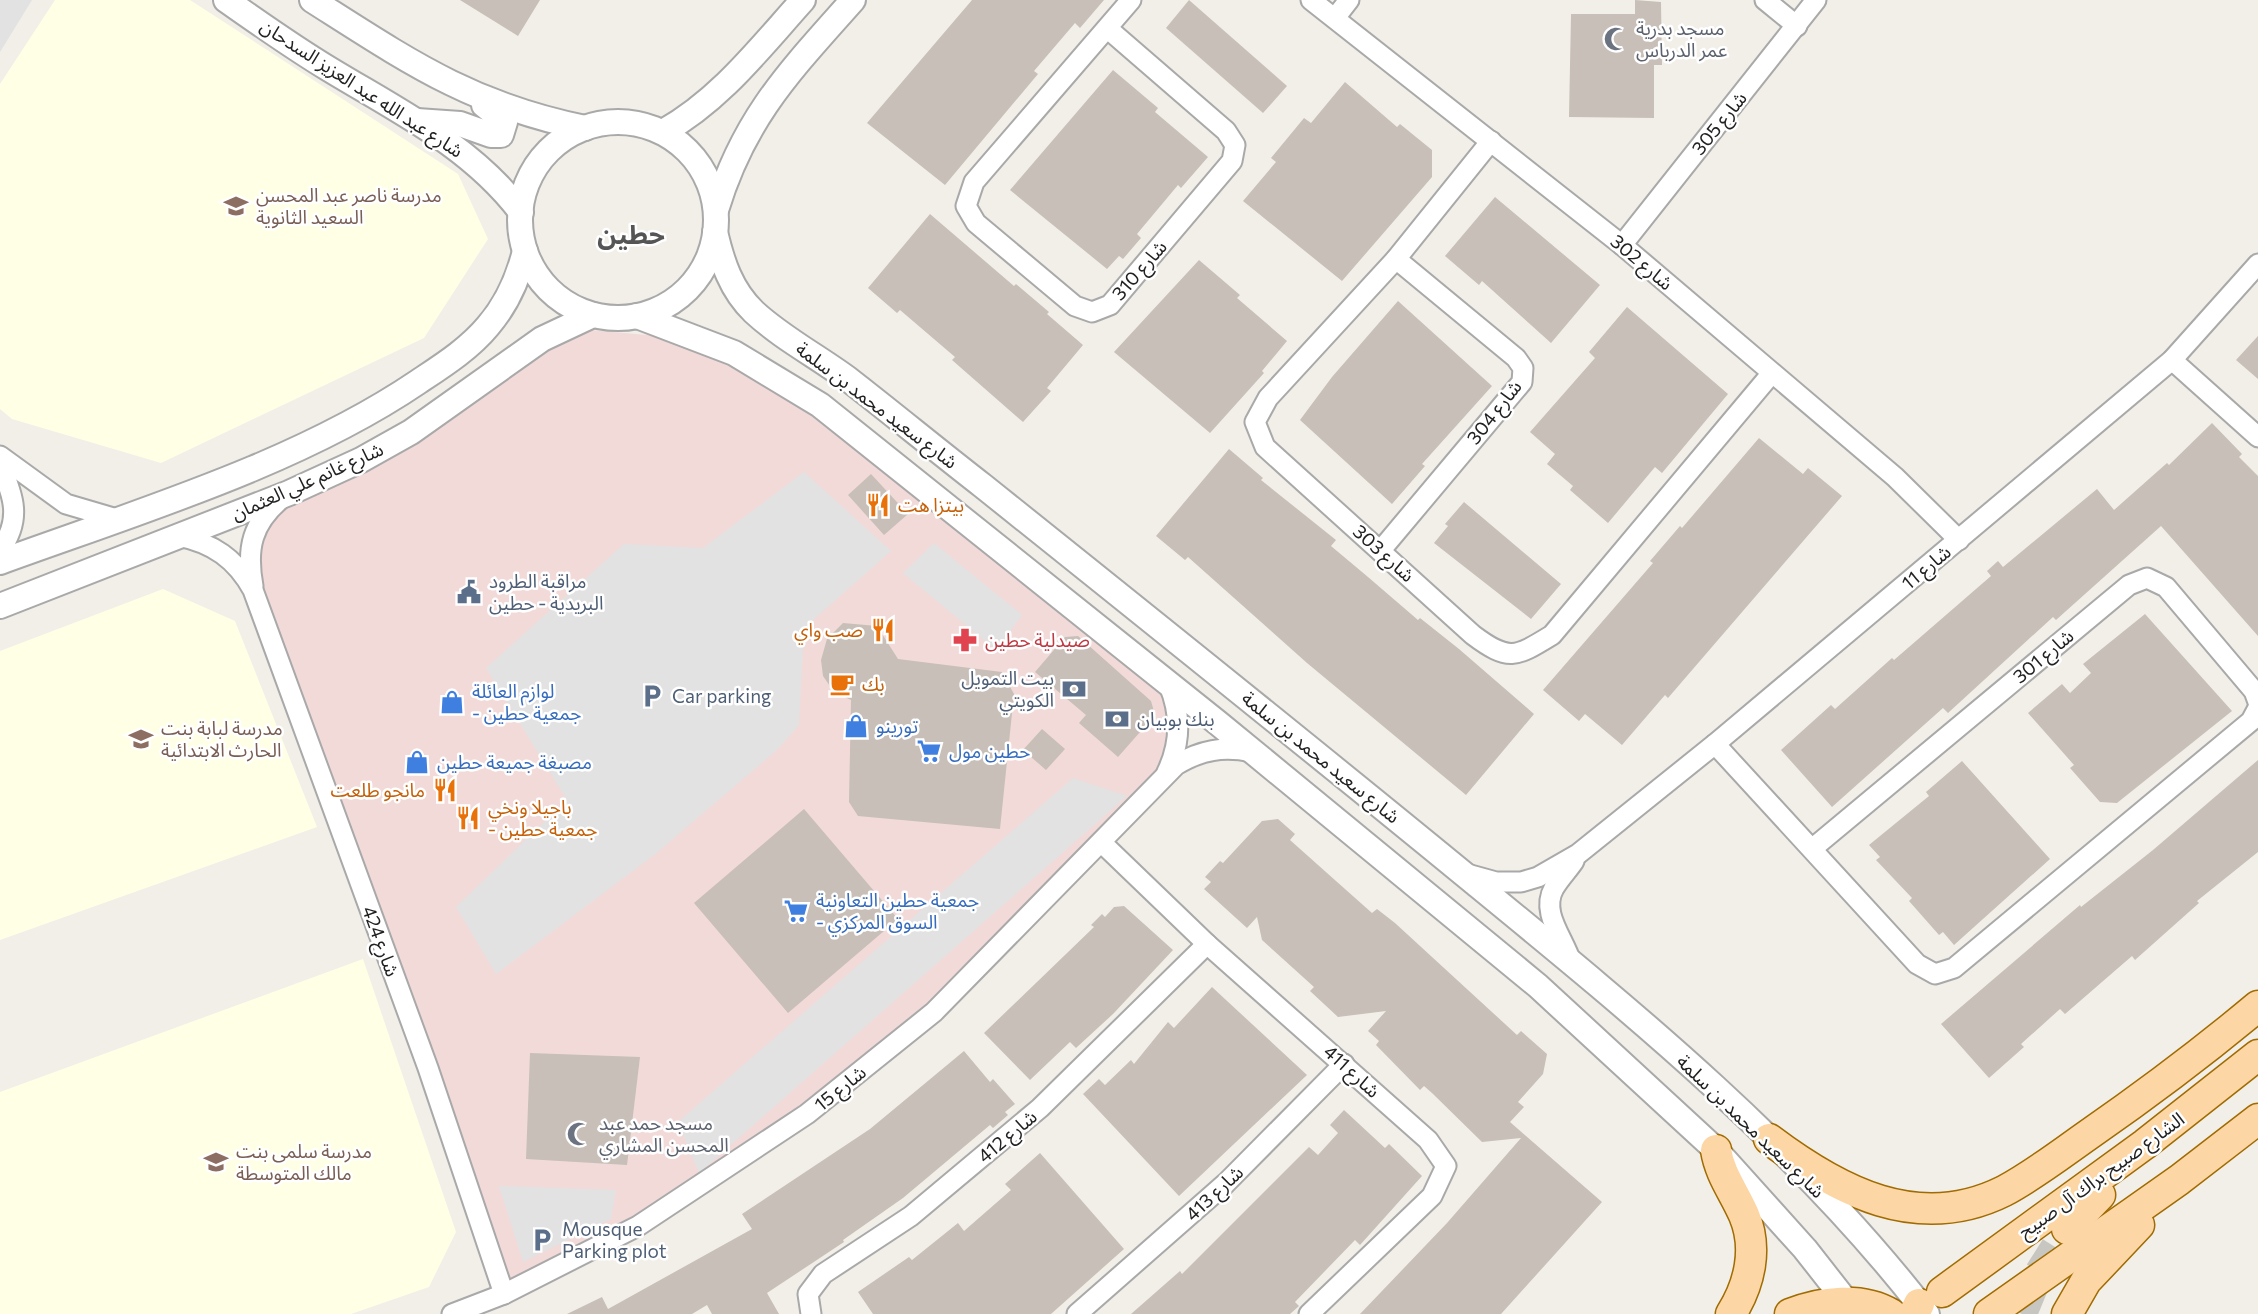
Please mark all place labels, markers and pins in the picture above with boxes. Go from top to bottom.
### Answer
place label: مسجد بدرية عمر الدرباس [1636,16,1727,62]
mosque icon: مسجد بدرية عمر الدرباس [1602,25,1630,53]
place label: مدرسة ناصر عبد المحسن السعيد الثانوية [256,183,442,229]
school or university icon: مدرسة ناصر عبد المحسن السعيد الثانوية [222,192,250,220]
restaurant icon: بيتزا هت [864,491,892,519]
place label: بيتزا هت [898,493,964,517]
place label: مراقبة الطرود البريدية - حطين [489,569,604,615]
public building icon: مراقبة الطرود البريدية - حطين [455,578,483,606]
restaurant icon: صب واي [869,616,897,644]
place label: صب واي [794,618,863,645]
pharmacy icon: صيدلية حطين [951,626,979,654]
place label: صيدلية حطين [985,628,1090,652]
place label: بيت التمويل الكويتي [961,666,1054,715]
cafe icon: بك [828,670,856,698]
place label: بك [862,672,885,695]
bank icon: بيت التمويل الكويتي [1060,675,1088,703]
place label: لوازم العائلة - جمعية حطين [472,679,581,725]
parking icon: Car parking [638,682,666,710]
place label: Car parking [672,684,771,707]
shop icon: لوازم العائلة - جمعية حطين [438,688,466,716]
bank icon: بنك بوبيان [1103,705,1131,733]
place label: بنك بوبيان [1137,707,1215,731]
shop icon: تورينو [842,712,870,740]
place label: تورينو [876,714,918,738]
place label: مدرسة لبابة بنت الحارث الابتدائية [161,716,283,762]
school or university icon: مدرسة لبابة بنت الحارث الابتدائية [127,725,155,753]
supermarket icon: حطين مول [915,737,943,765]
place label: حطين مول [949,739,1030,763]
shop icon: مصبغة جميعة حطين [403,748,431,776]
place label: مصبغة جميعة حطين [437,750,592,774]
restaurant icon: مانجو طلعت [431,776,459,804]
place label: مانجو طلعت [330,778,425,802]
place label: باجيلا ونخي - جمعية حطين [488,795,597,841]
restaurant icon: باجيلا ونخي - جمعية حطين [454,804,482,832]
place label: جمعية حطين التعاونية - السوق المركزي [816,888,979,937]
supermarket icon: جمعية حطين التعاونية - السوق المركزي [782,897,810,925]
place label: مسجد حمد عبد المحسن المشاري [599,1111,729,1160]
mosque icon: مسجد حمد عبد المحسن المشاري [565,1120,593,1148]
place label: مدرسة سلمى بنت مالك المتوسطة [236,1139,372,1185]
school or university icon: مدرسة سلمى بنت مالك المتوسطة [202,1148,230,1176]
place label: Mousque Parking plot [562,1217,667,1262]
parking icon: Mousque Parking plot [528,1226,556,1254]

